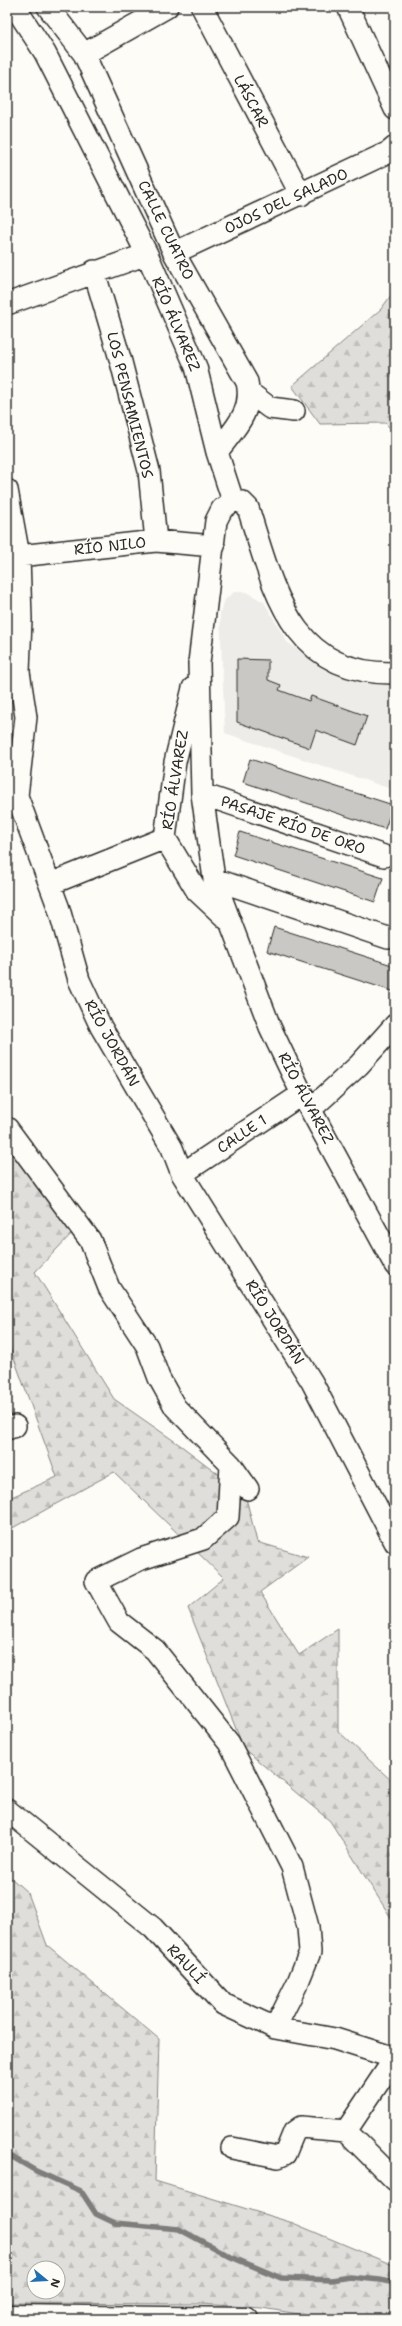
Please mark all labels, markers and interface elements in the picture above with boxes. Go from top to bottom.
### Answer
street label: LÁSCAR [229,71,274,131]
street label: OJOS DEL SALADO [221,164,351,238]
street label: CALLE CUATRO [133,177,199,283]
street label: RÍO ÁLVAREZ [147,273,206,374]
street label: LOS PENSAMIENTOS [102,330,158,480]
street label: RÍO NILO [73,531,147,560]
street label: RÍO ÁLVAREZ [156,728,193,831]
street label: PASAJE RÍO DE ORO [218,790,368,859]
street label: RÍO JORDÁN [80,995,145,1090]
street label: RÍO ÁLVAREZ [273,1048,339,1147]
street label: CALLE 1 [213,1110,271,1158]
street label: RÍO JORDÁN [241,1275,310,1368]
street label: RAULÍ [163,1939,210,1988]
north arrow [26,2260,66,2300]
text: N [46,2276,64,2290]

